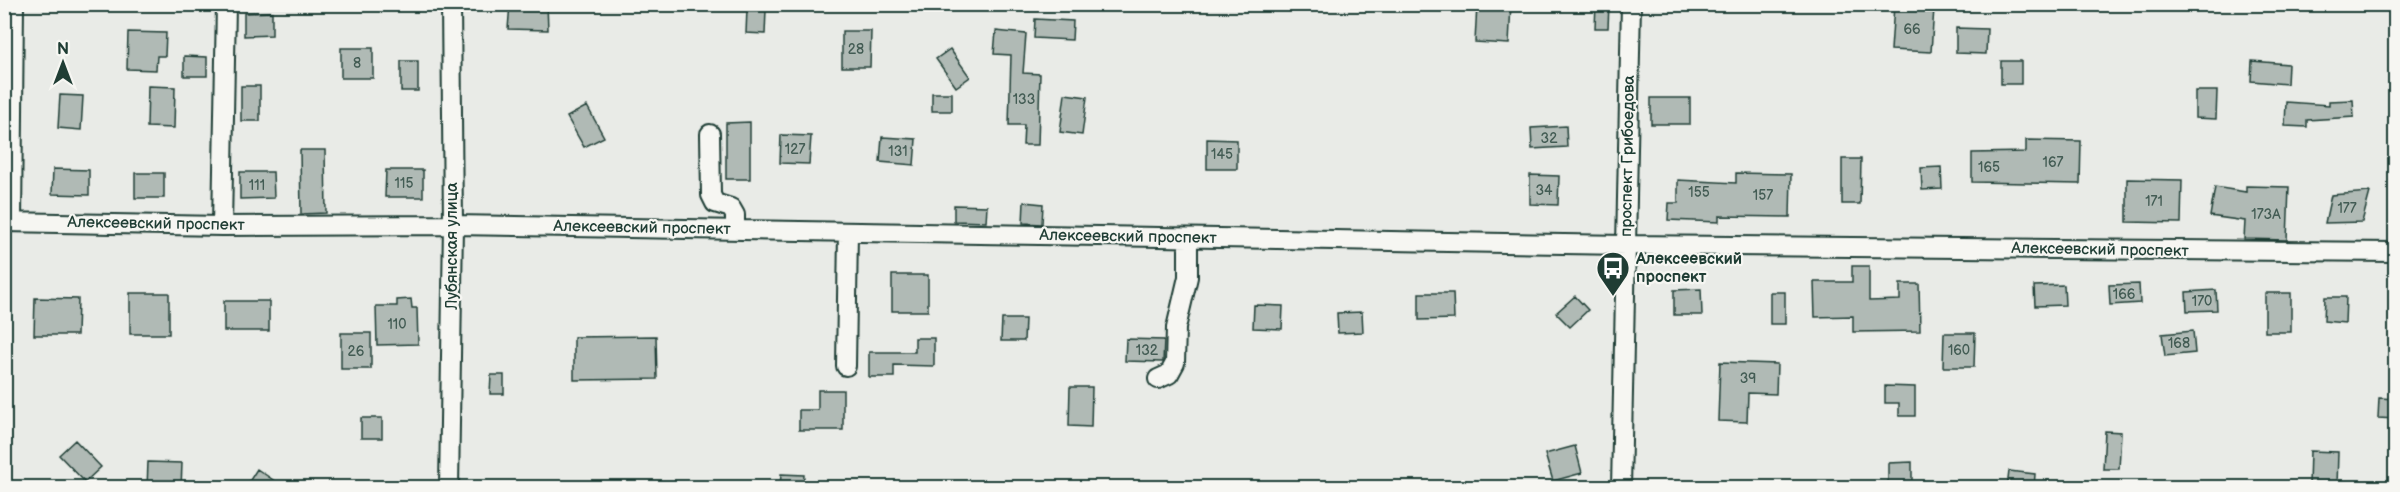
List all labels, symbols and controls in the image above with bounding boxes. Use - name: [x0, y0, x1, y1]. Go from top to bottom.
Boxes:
- house number: 66: [1903, 21, 1921, 38]
- north arrow: [33, 33, 93, 93]
- text: N: [57, 40, 69, 59]
- house number: 28: [848, 41, 864, 58]
- house number: 8: [353, 55, 361, 72]
- street label: проспект Грибоедова: [1617, 74, 1639, 237]
- house number: 133: [1013, 91, 1035, 108]
- house number: 32: [1541, 130, 1558, 147]
- house number: 127: [785, 141, 805, 158]
- house number: 131: [888, 143, 908, 160]
- house number: 145: [1211, 146, 1233, 163]
- house number: 167: [2043, 154, 2064, 171]
- house number: 165: [1978, 159, 2000, 176]
- house number: 115: [395, 175, 413, 192]
- house number: 111: [249, 177, 265, 194]
- street label: Лубянская улица: [443, 182, 462, 311]
- house number: 34: [1535, 182, 1553, 199]
- house number: 155: [1688, 184, 1710, 201]
- house number: 157: [1753, 187, 1773, 204]
- house number: 171: [2145, 193, 2163, 210]
- house number: 177: [2337, 200, 2357, 217]
- house number: 173А: [2251, 206, 2281, 223]
- street label: Алексеевский проспект: [66, 213, 245, 235]
- street label: Алексеевский проспект: [552, 217, 731, 239]
- street label: Алексеевский проспект: [1038, 226, 1217, 248]
- street label: Алексеевский проспект: [2010, 239, 2189, 261]
- bus stop icon: Алексеевский проспект: [1595, 250, 1631, 297]
- place label: Алексеевский проспект: [1635, 250, 1742, 287]
- house number: 166: [2113, 286, 2136, 303]
- house number: 170: [2192, 293, 2212, 310]
- house number: 110: [387, 316, 407, 333]
- house number: 168: [2168, 335, 2190, 352]
- house number: 132: [1136, 342, 1159, 359]
- house number: 160: [1948, 342, 1970, 359]
- house number: 26: [348, 343, 365, 360]
- house number: 39: [1740, 370, 1756, 387]

